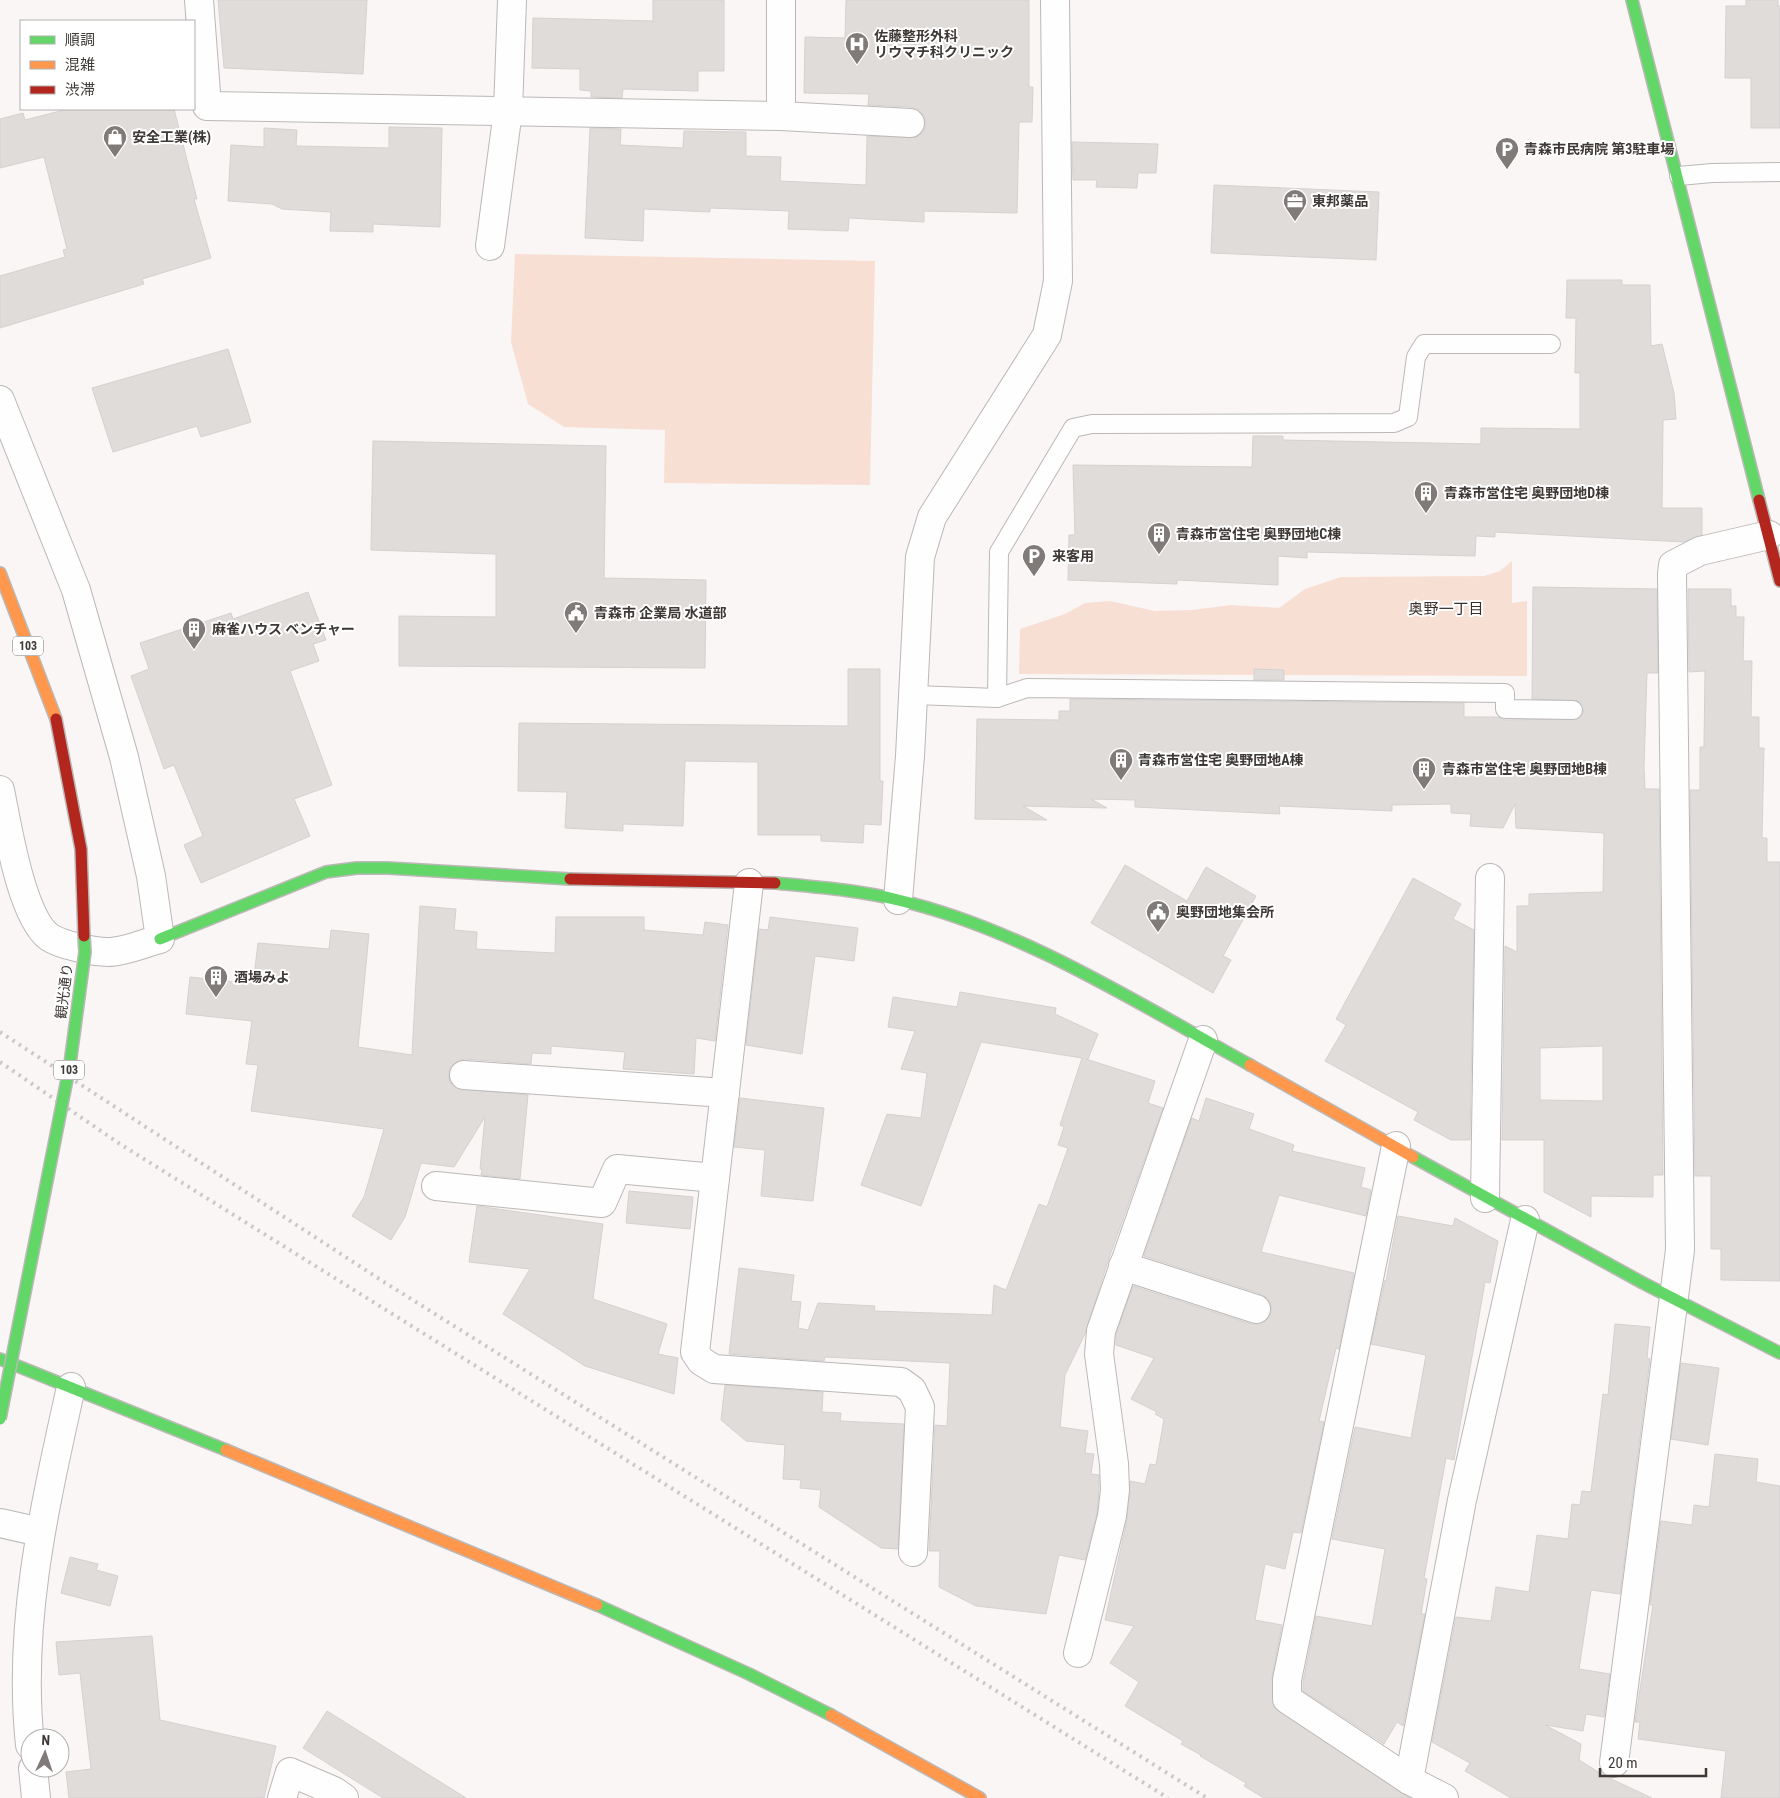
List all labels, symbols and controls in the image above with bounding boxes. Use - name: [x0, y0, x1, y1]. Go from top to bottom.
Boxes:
- legend: [20, 20, 195, 110]
- place label: 佐藤整形外科 リウマチ科クリニック: [874, 28, 1014, 60]
- text: 順調: [65, 31, 95, 49]
- hospital icon: 佐藤整形外科 リウマチ科クリニック: [844, 31, 870, 65]
- text: 混雑: [65, 56, 95, 74]
- text: 渋滞: [65, 81, 95, 99]
- shop icon: 安全工業(株): [102, 124, 128, 158]
- place label: 安全工業(株): [132, 129, 211, 146]
- parking icon: 青森市民病院 第3駐車場: [1494, 136, 1520, 170]
- place label: 青森市民病院 第3駐車場: [1524, 141, 1674, 157]
- office icon: 東邦薬品: [1282, 188, 1308, 222]
- place label: 東邦薬品: [1312, 193, 1368, 209]
- building icon: 青森市営住宅 奥野団地D棟: [1413, 480, 1439, 514]
- place label: 青森市営住宅 奥野団地D棟: [1444, 485, 1609, 501]
- building icon: 青森市営住宅 奥野団地C棟: [1146, 521, 1172, 555]
- place label: 青森市営住宅 奥野団地C棟: [1176, 526, 1341, 542]
- parking icon: 来客用: [1021, 543, 1047, 577]
- place label: 来客用: [1052, 548, 1094, 564]
- public building icon: 青森市 企業局 水道部: [563, 600, 589, 634]
- district label: 奥野一丁目: [1408, 600, 1484, 618]
- place label: 青森市 企業局 水道部: [594, 605, 726, 621]
- building icon: 麻雀ハウス ベンチャー: [181, 616, 207, 650]
- place label: 麻雀ハウス ベンチャー: [212, 621, 355, 637]
- road number: 103: [13, 636, 43, 656]
- building icon: 青森市営住宅 奥野団地A棟: [1108, 747, 1134, 781]
- place label: 青森市営住宅 奥野団地A棟: [1138, 752, 1304, 768]
- building icon: 青森市営住宅 奥野団地B棟: [1411, 756, 1437, 790]
- place label: 青森市営住宅 奥野団地B棟: [1442, 761, 1607, 777]
- public building icon: 奥野団地集会所: [1145, 899, 1171, 933]
- place label: 奥野団地集会所: [1176, 904, 1274, 920]
- street label: 観光通り: [53, 962, 75, 1020]
- building icon: 酒場みよ: [203, 964, 229, 998]
- place label: 酒場みよ: [234, 969, 290, 985]
- road number: 103: [54, 1060, 84, 1080]
- north arrow: [20, 1728, 70, 1778]
- text: N: [41, 1732, 50, 1748]
- scale bar: [1600, 1746, 1706, 1778]
- text: 20 m: [1608, 1754, 1638, 1772]

